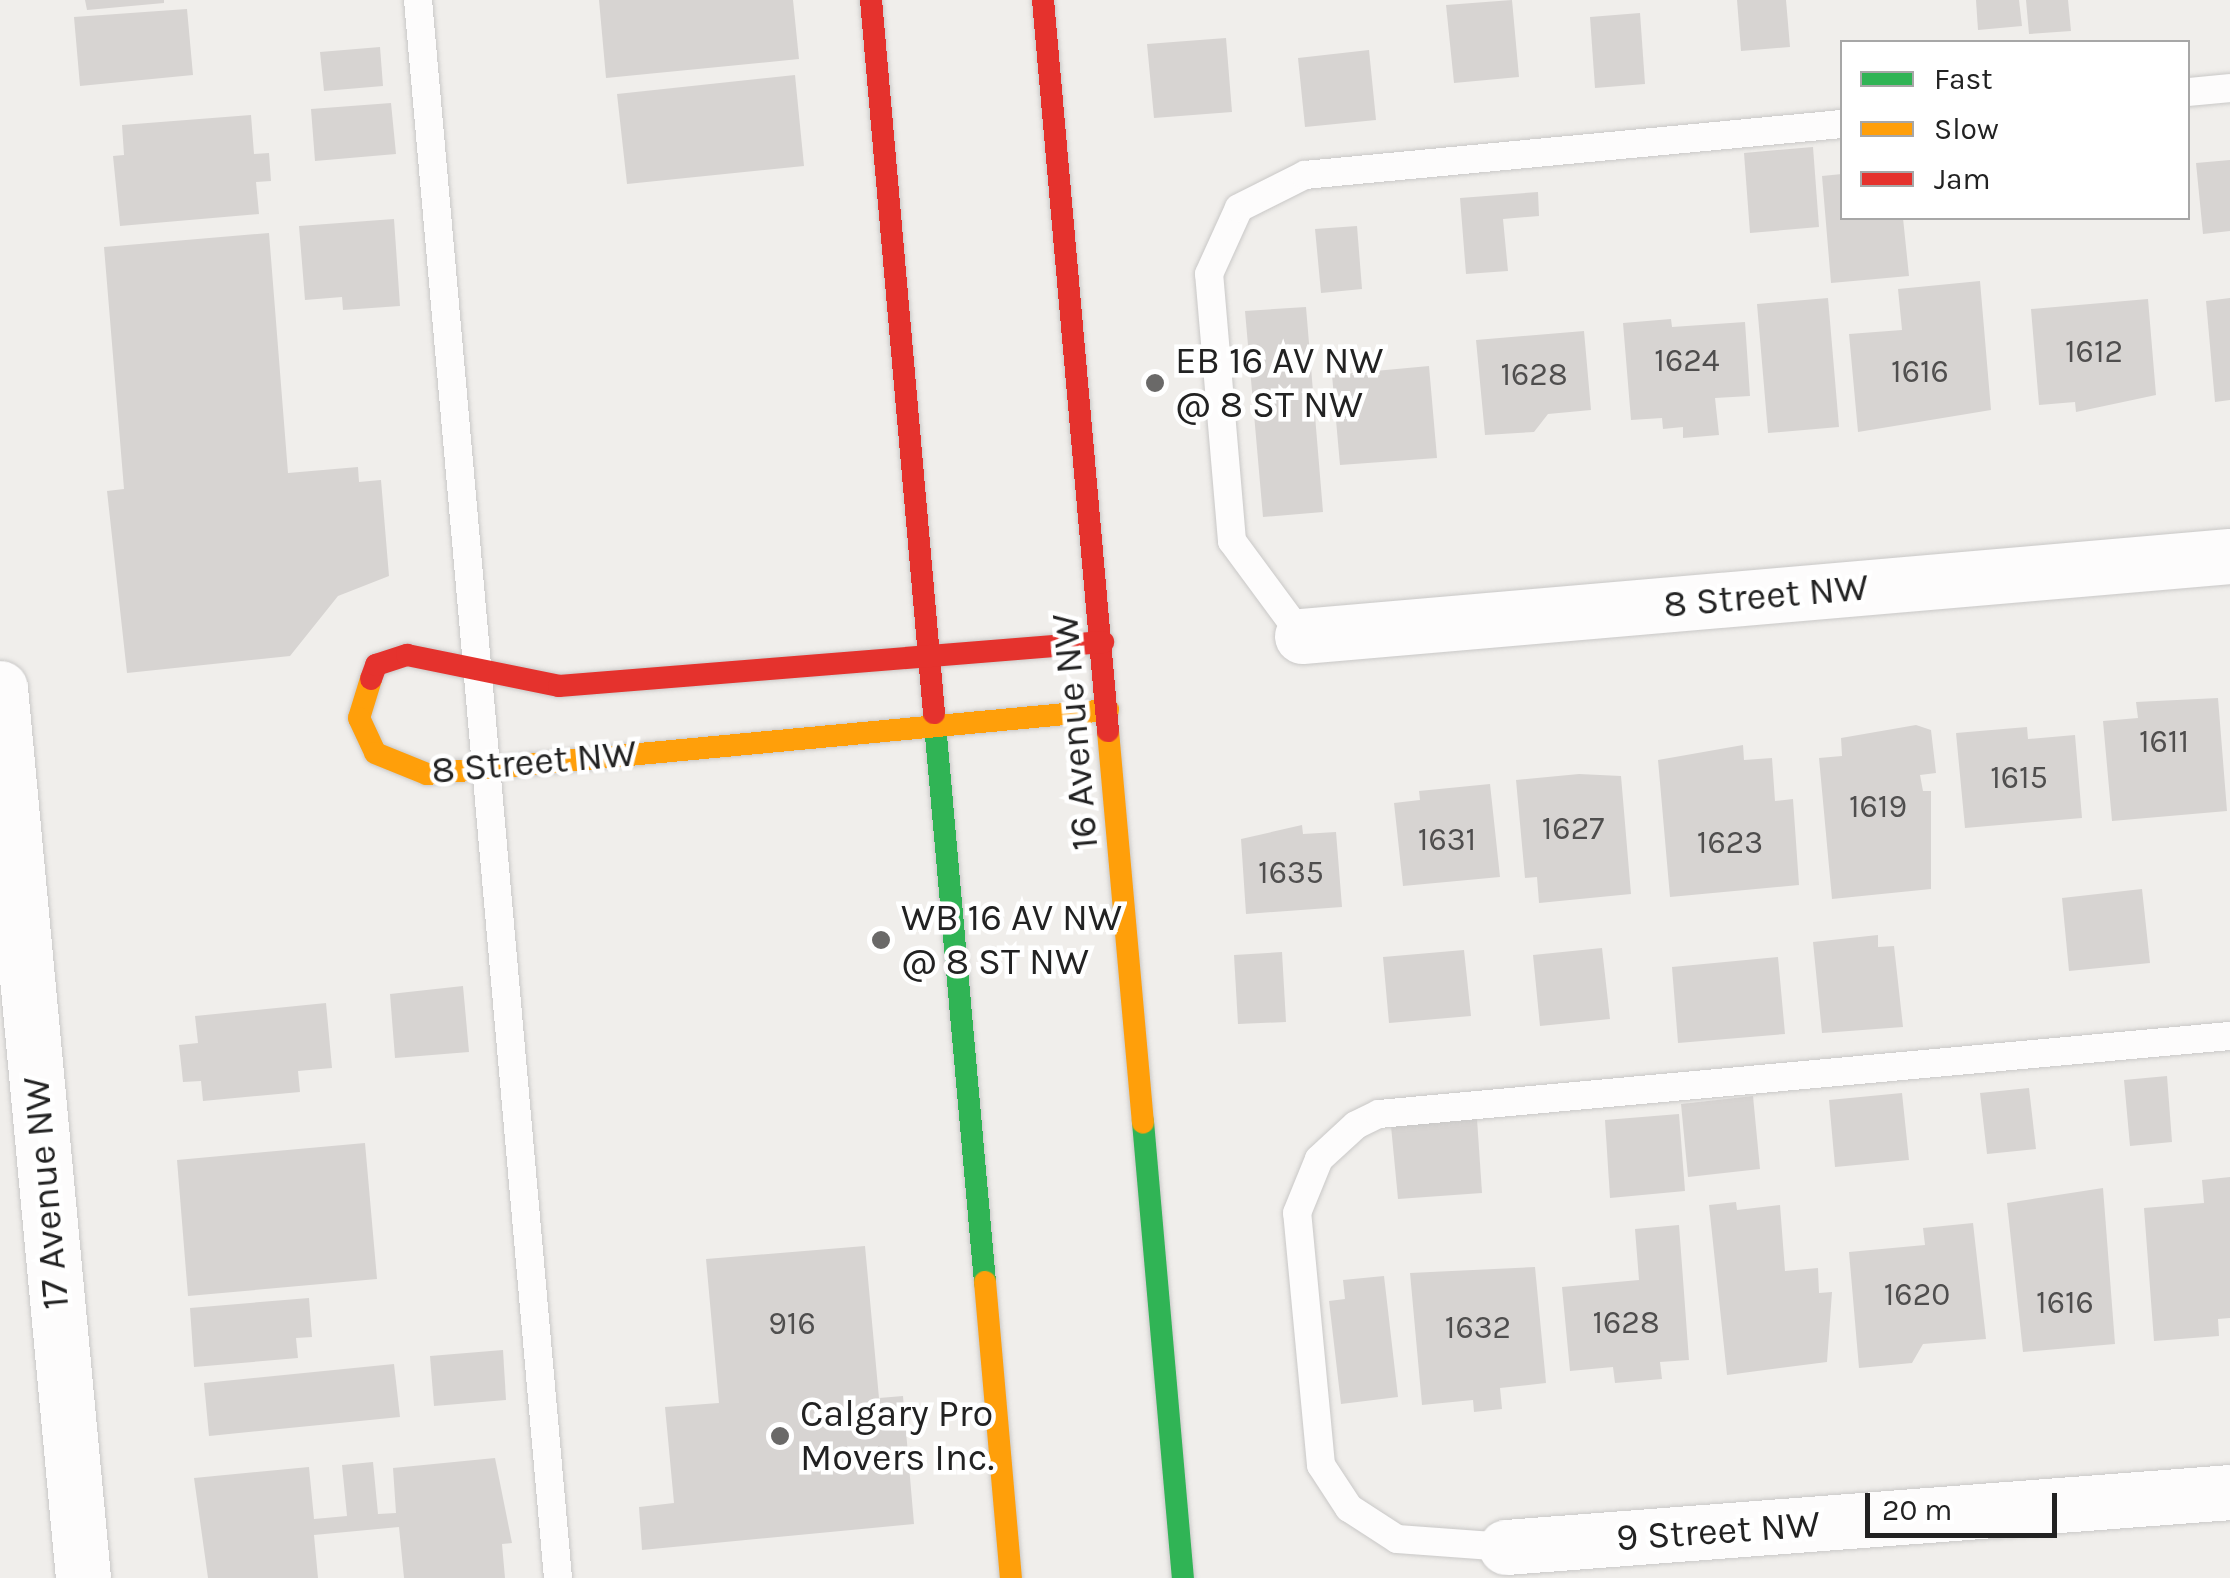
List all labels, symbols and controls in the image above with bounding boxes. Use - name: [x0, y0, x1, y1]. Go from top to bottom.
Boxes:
- legend: [1840, 40, 2190, 220]
- text: Fast: [1934, 61, 1993, 97]
- text: Slow: [1934, 111, 1999, 147]
- text: Jam: [1934, 161, 1991, 197]
- house number: 1612: [2065, 333, 2123, 371]
- place label: EB 16 AV NW @ 8 ST NW: [1175, 338, 1383, 428]
- house number: 1624: [1654, 342, 1720, 380]
- house number: 1616: [1891, 353, 1949, 391]
- house number: 1628: [1500, 356, 1568, 394]
- marker: EB 16 AV NW @ 8 ST NW: [1144, 372, 1166, 394]
- street label: 8 Street NW: [1662, 564, 1870, 628]
- street label: 16 Avenue NW: [1042, 612, 1108, 852]
- house number: 1611: [2139, 723, 2189, 761]
- street label: 8 Street NW: [430, 730, 638, 794]
- house number: 1615: [1990, 759, 2048, 797]
- house number: 1619: [1849, 788, 1907, 826]
- house number: 1627: [1542, 810, 1604, 848]
- house number: 1631: [1418, 821, 1476, 859]
- house number: 1623: [1697, 824, 1763, 862]
- house number: 1635: [1258, 854, 1324, 892]
- place label: WB 16 AV NW @ 8 ST NW: [901, 895, 1122, 984]
- marker: WB 16 AV NW @ 8 ST NW: [870, 929, 892, 951]
- street label: 17 Avenue NW: [13, 1075, 79, 1311]
- house number: 1620: [1884, 1276, 1950, 1314]
- house number: 1616: [2036, 1284, 2094, 1322]
- house number: 1628: [1592, 1304, 1660, 1342]
- house number: 916: [768, 1305, 816, 1343]
- house number: 1632: [1445, 1309, 1511, 1347]
- place label: Calgary Pro Movers Inc.: [800, 1391, 994, 1480]
- marker: Calgary Pro Movers Inc.: [769, 1425, 791, 1447]
- scale bar: [1870, 1473, 2062, 1535]
- text: 20 m: [1882, 1492, 1952, 1528]
- street label: 9 Street NW: [1614, 1501, 1822, 1561]

